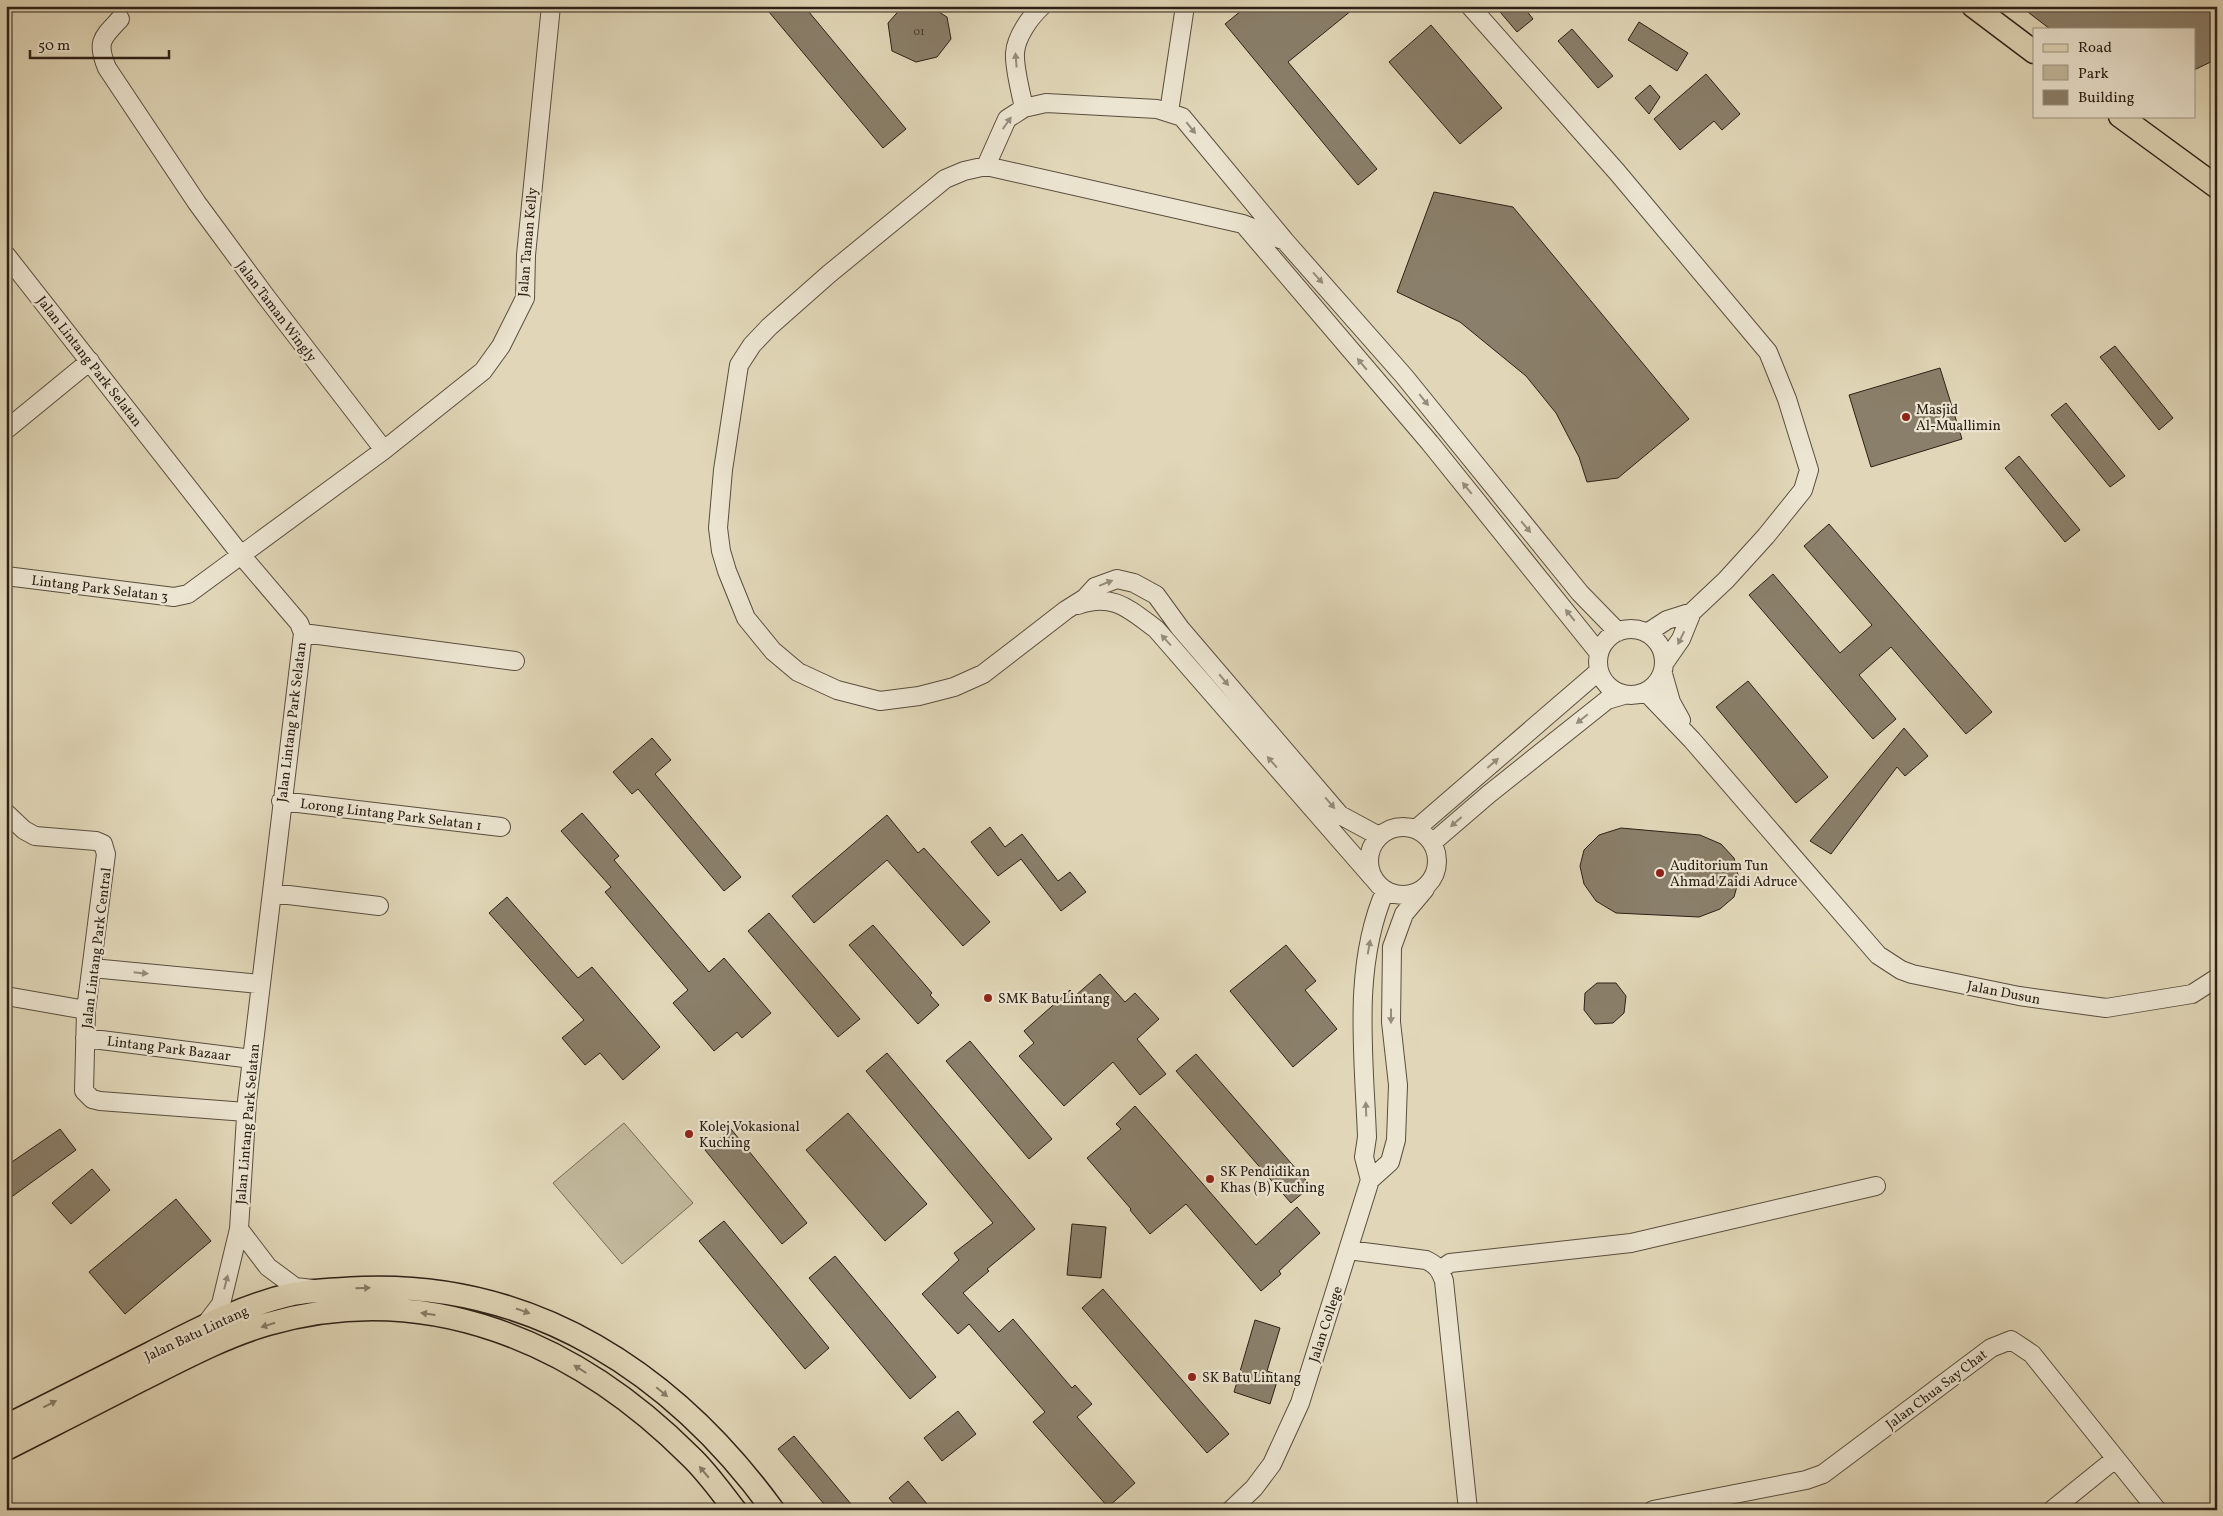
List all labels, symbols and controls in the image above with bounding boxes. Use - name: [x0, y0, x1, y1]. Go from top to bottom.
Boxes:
- house number: 01: [914, 25, 924, 40]
- scale bar: [30, 28, 169, 60]
- legend: [2033, 28, 2196, 118]
- text: 50 m: [38, 36, 70, 57]
- text: Road: [2078, 38, 2112, 59]
- one-way arrow: [1012, 51, 1020, 67]
- text: Park: [2078, 64, 2109, 85]
- text: Building: [2078, 88, 2135, 109]
- one-way arrow: [1002, 116, 1012, 130]
- one-way arrow: [1185, 121, 1196, 134]
- street label: Jalan Taman Kelly: [514, 186, 543, 298]
- street label: Jalan Taman Wingly: [231, 257, 321, 367]
- one-way arrow: [1312, 271, 1324, 283]
- street label: Jalan Lintang Park Selatan: [32, 292, 146, 431]
- one-way arrow: [1357, 358, 1368, 371]
- one-way arrow: [1419, 394, 1430, 407]
- place label: Masjid Al-Muallimin: [1916, 401, 2001, 436]
- marker: Masjid Al-Muallimin: [1900, 411, 1912, 423]
- one-way arrow: [1462, 482, 1473, 495]
- one-way arrow: [1520, 521, 1531, 533]
- street label: Lintang Park Selatan 3: [30, 572, 169, 607]
- one-way arrow: [1099, 579, 1114, 587]
- one-way arrow: [1564, 608, 1575, 621]
- one-way arrow: [1676, 631, 1684, 645]
- one-way arrow: [1160, 633, 1171, 646]
- street label: Jalan Lintang Park Selatan: [273, 641, 312, 803]
- one-way arrow: [1218, 673, 1229, 686]
- one-way arrow: [1576, 714, 1589, 725]
- one-way arrow: [1267, 756, 1278, 769]
- one-way arrow: [1487, 758, 1499, 769]
- street label: Lorong Lintang Park Selatan 1: [299, 795, 483, 836]
- one-way arrow: [1324, 796, 1336, 808]
- one-way arrow: [1451, 816, 1463, 828]
- place label: Auditorium Tun Ahmad Zaidi Adruce: [1670, 857, 1798, 892]
- street label: Jalan Lintang Park Central: [78, 867, 117, 1030]
- marker: Auditorium Tun Ahmad Zaidi Adruce: [1654, 867, 1666, 879]
- one-way arrow: [1365, 939, 1373, 955]
- one-way arrow: [133, 969, 149, 977]
- street label: Jalan Dusun: [1965, 977, 2042, 1010]
- place label: SMK Batu Lintang: [998, 990, 1110, 1009]
- marker: SMK Batu Lintang: [982, 992, 994, 1004]
- one-way arrow: [1387, 1008, 1395, 1024]
- street label: Lintang Park Bazaar: [106, 1032, 232, 1067]
- street label: Jalan Lintang Park Selatan: [232, 1043, 265, 1205]
- one-way arrow: [1362, 1101, 1370, 1117]
- place label: Kolej Vokasional Kuching: [699, 1118, 800, 1153]
- marker: Kolej Vokasional Kuching: [683, 1128, 695, 1140]
- place label: SK Pendidikan Khas (B) Kuching: [1220, 1163, 1325, 1198]
- marker: SK Pendidikan Khas (B) Kuching: [1204, 1173, 1216, 1185]
- one-way arrow: [222, 1275, 230, 1290]
- one-way arrow: [355, 1284, 371, 1292]
- street label: Jalan College: [1305, 1284, 1348, 1365]
- street label: Jalan Batu Lintang: [141, 1302, 252, 1367]
- one-way arrow: [515, 1308, 530, 1316]
- one-way arrow: [420, 1310, 436, 1318]
- one-way arrow: [260, 1321, 275, 1329]
- street label: Jalan Chua Say Chat: [1882, 1346, 1992, 1435]
- one-way arrow: [573, 1365, 586, 1374]
- place label: SK Batu Lintang: [1202, 1369, 1301, 1388]
- marker: SK Batu Lintang: [1186, 1371, 1198, 1383]
- one-way arrow: [656, 1387, 669, 1398]
- one-way arrow: [43, 1400, 57, 1408]
- one-way arrow: [699, 1466, 710, 1479]

